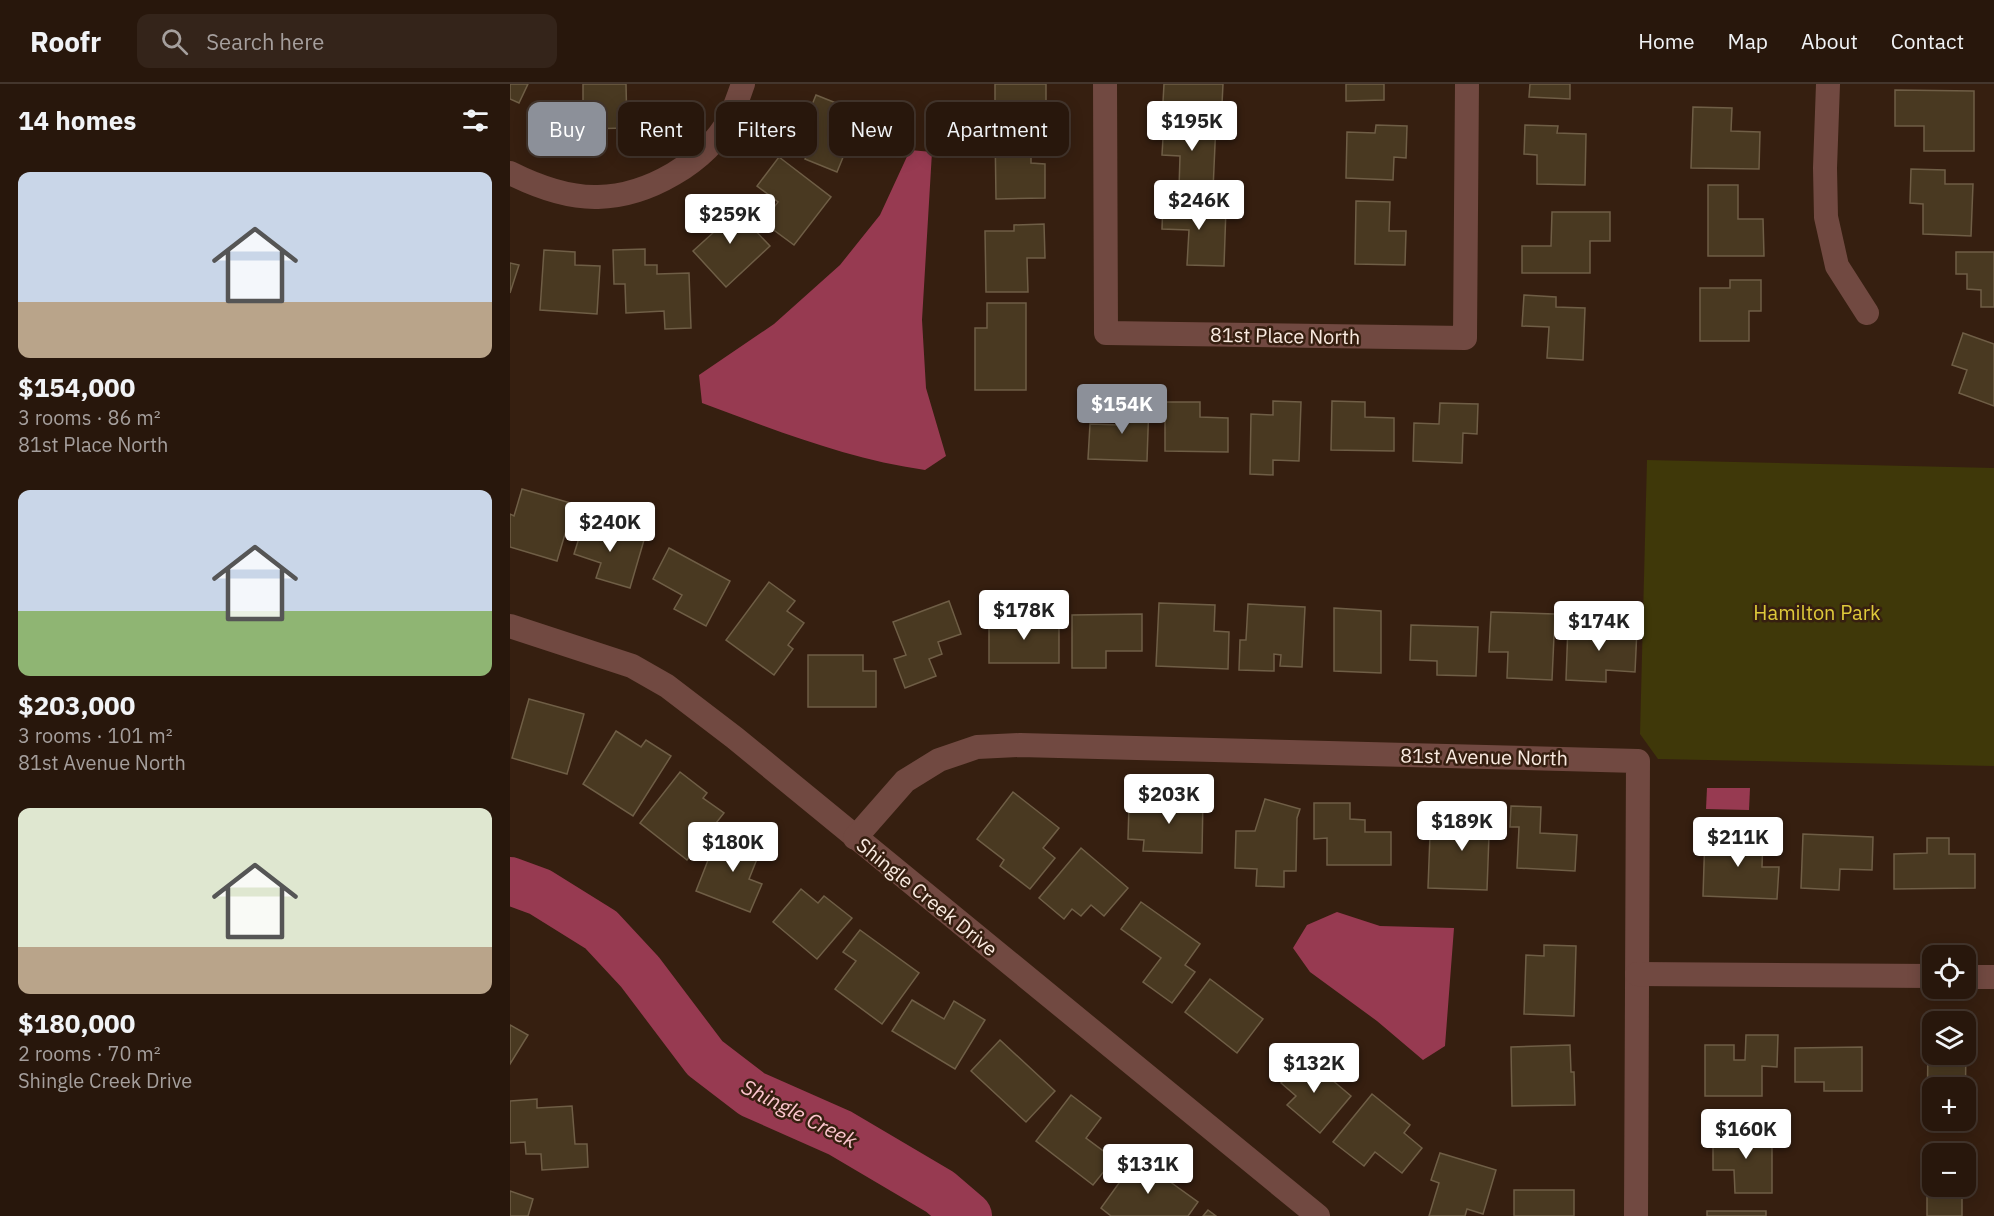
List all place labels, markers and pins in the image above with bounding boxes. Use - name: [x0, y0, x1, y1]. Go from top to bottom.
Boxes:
- pin: $195K: [1150, 101, 1234, 152]
- pin: $246K: [1157, 180, 1241, 231]
- pin: $259K: [688, 194, 772, 245]
- pin: $154K: [1080, 384, 1164, 435]
- pin: $240K: [568, 502, 652, 553]
- pin: $178K: [982, 590, 1066, 641]
- pin: $174K: [1557, 601, 1641, 652]
- pin: $203K: [1127, 774, 1211, 825]
- pin: $189K: [1420, 801, 1504, 852]
- pin: $211K: [1696, 817, 1780, 868]
- pin: $180K: [691, 822, 775, 873]
- pin: $132K: [1272, 1043, 1356, 1094]
- pin: $160K: [1704, 1109, 1788, 1160]
- pin: $131K: [1106, 1144, 1190, 1195]

